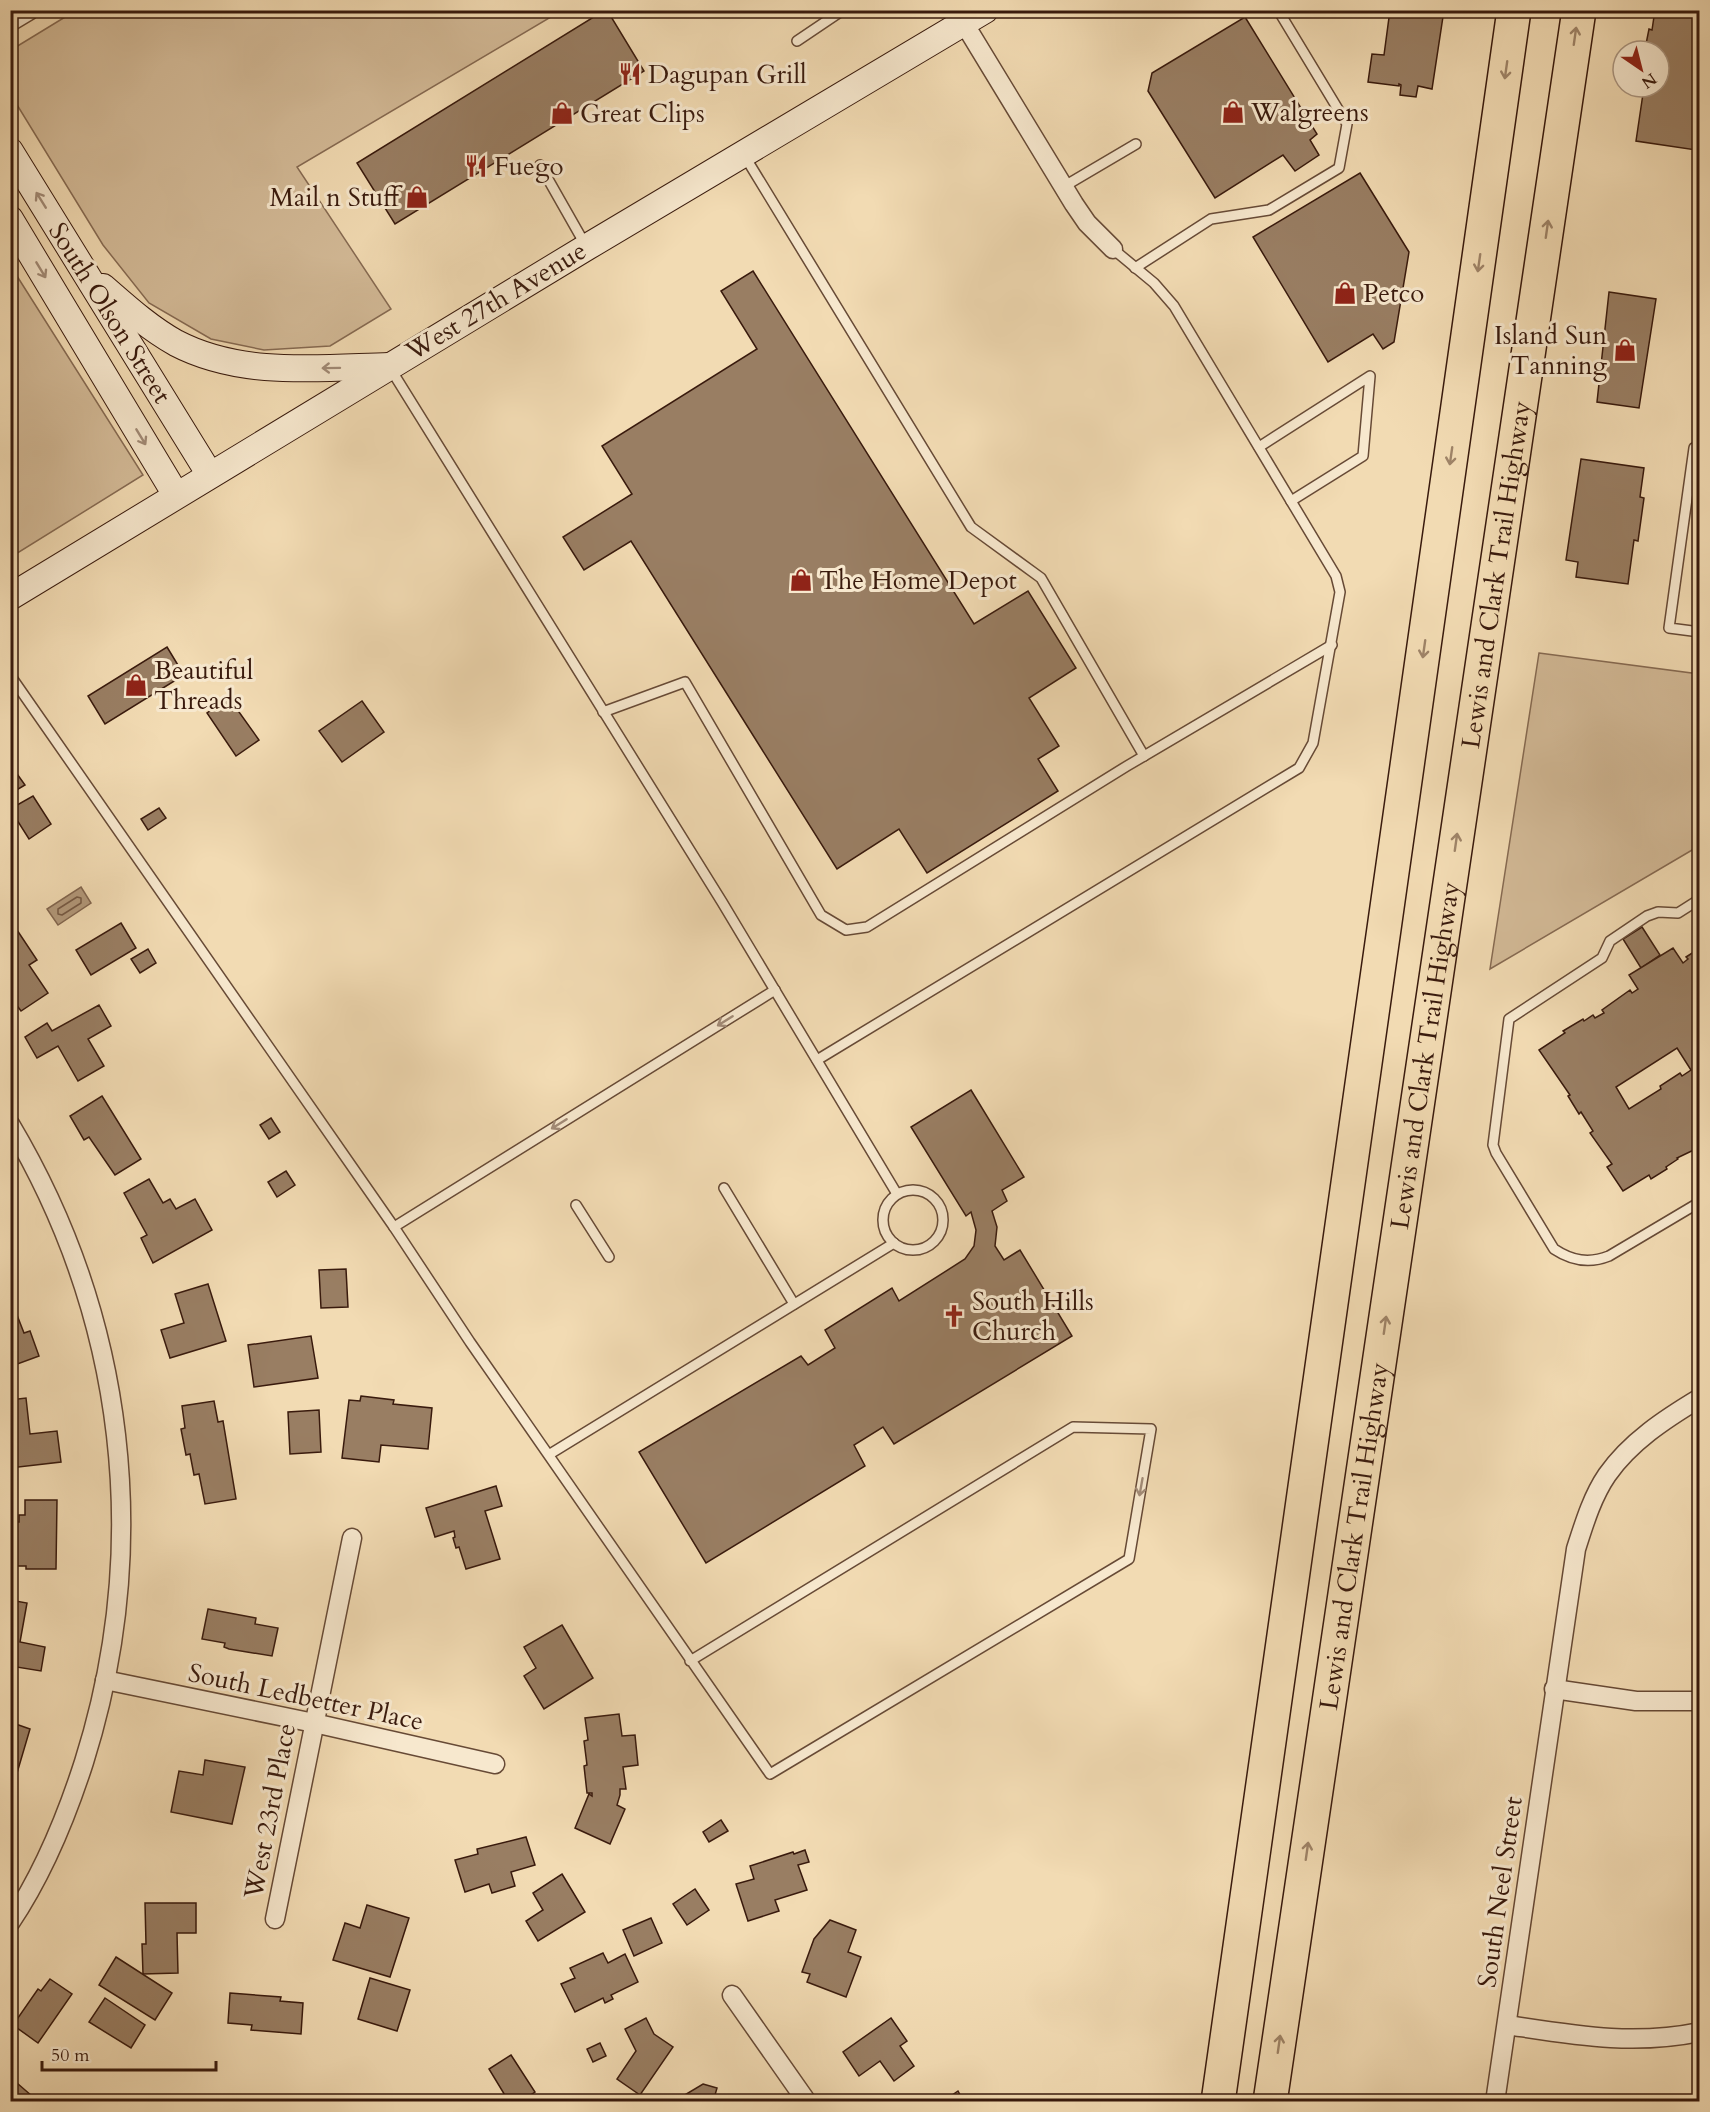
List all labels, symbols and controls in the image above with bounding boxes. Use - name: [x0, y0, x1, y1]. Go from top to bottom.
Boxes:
- one-way arrow: [1570, 27, 1581, 47]
- north arrow: [1611, 39, 1671, 99]
- place label: Dagupan Grill: [648, 57, 807, 92]
- one-way arrow: [1500, 59, 1511, 79]
- restaurant icon: Dagupan Grill: [617, 61, 643, 87]
- text: N: [1637, 67, 1661, 94]
- place label: Walgreens: [1250, 95, 1369, 130]
- place label: Great Clips: [580, 96, 705, 131]
- shop icon: Walgreens: [1220, 99, 1246, 125]
- shop icon: Great Clips: [549, 100, 575, 126]
- place label: Fuego: [494, 149, 564, 184]
- restaurant icon: Fuego: [463, 153, 489, 179]
- place label: Mail n Stuff: [269, 180, 403, 215]
- shop icon: Mail n Stuff: [404, 184, 430, 210]
- one-way arrow: [34, 192, 46, 209]
- street label: South Olson Street: [40, 216, 180, 410]
- one-way arrow: [1541, 220, 1552, 240]
- street label: West 27th Avenue: [398, 233, 593, 369]
- one-way arrow: [1473, 252, 1484, 272]
- one-way arrow: [35, 261, 47, 278]
- place label: Petco: [1363, 276, 1424, 311]
- shop icon: Petco: [1332, 280, 1358, 306]
- place label: Island Sun Tanning: [1494, 318, 1607, 383]
- shop icon: Island Sun Tanning: [1612, 337, 1638, 363]
- one-way arrow: [321, 362, 341, 373]
- street label: Lewis and Clark Trail Highway: [1453, 398, 1539, 751]
- one-way arrow: [135, 428, 147, 445]
- one-way arrow: [1446, 445, 1457, 465]
- place label: The Home Depot: [819, 563, 1017, 598]
- shop icon: The Home Depot: [788, 567, 814, 593]
- one-way arrow: [1418, 638, 1429, 658]
- place label: Beautiful Threads: [154, 653, 254, 718]
- shop icon: Beautiful Threads: [123, 672, 149, 698]
- one-way arrow: [1451, 832, 1462, 852]
- street label: Lewis and Clark Trail Highway: [1382, 879, 1468, 1231]
- one-way arrow: [717, 1016, 734, 1028]
- one-way arrow: [551, 1118, 568, 1130]
- place label: South Hills Church: [972, 1284, 1094, 1349]
- church icon: South Hills Church: [941, 1303, 967, 1329]
- one-way arrow: [1379, 1316, 1390, 1336]
- street label: Lewis and Clark Trail Highway: [1311, 1360, 1397, 1712]
- one-way arrow: [1135, 1476, 1146, 1496]
- street label: South Ledbetter Place: [185, 1655, 427, 1739]
- street label: West 23rd Place: [236, 1720, 304, 1903]
- street label: South Neel Street: [1469, 1794, 1531, 1990]
- one-way arrow: [1302, 1841, 1313, 1861]
- scale bar: [42, 2034, 216, 2072]
- one-way arrow: [1273, 2034, 1284, 2054]
- text: 50 m: [51, 2043, 90, 2068]

